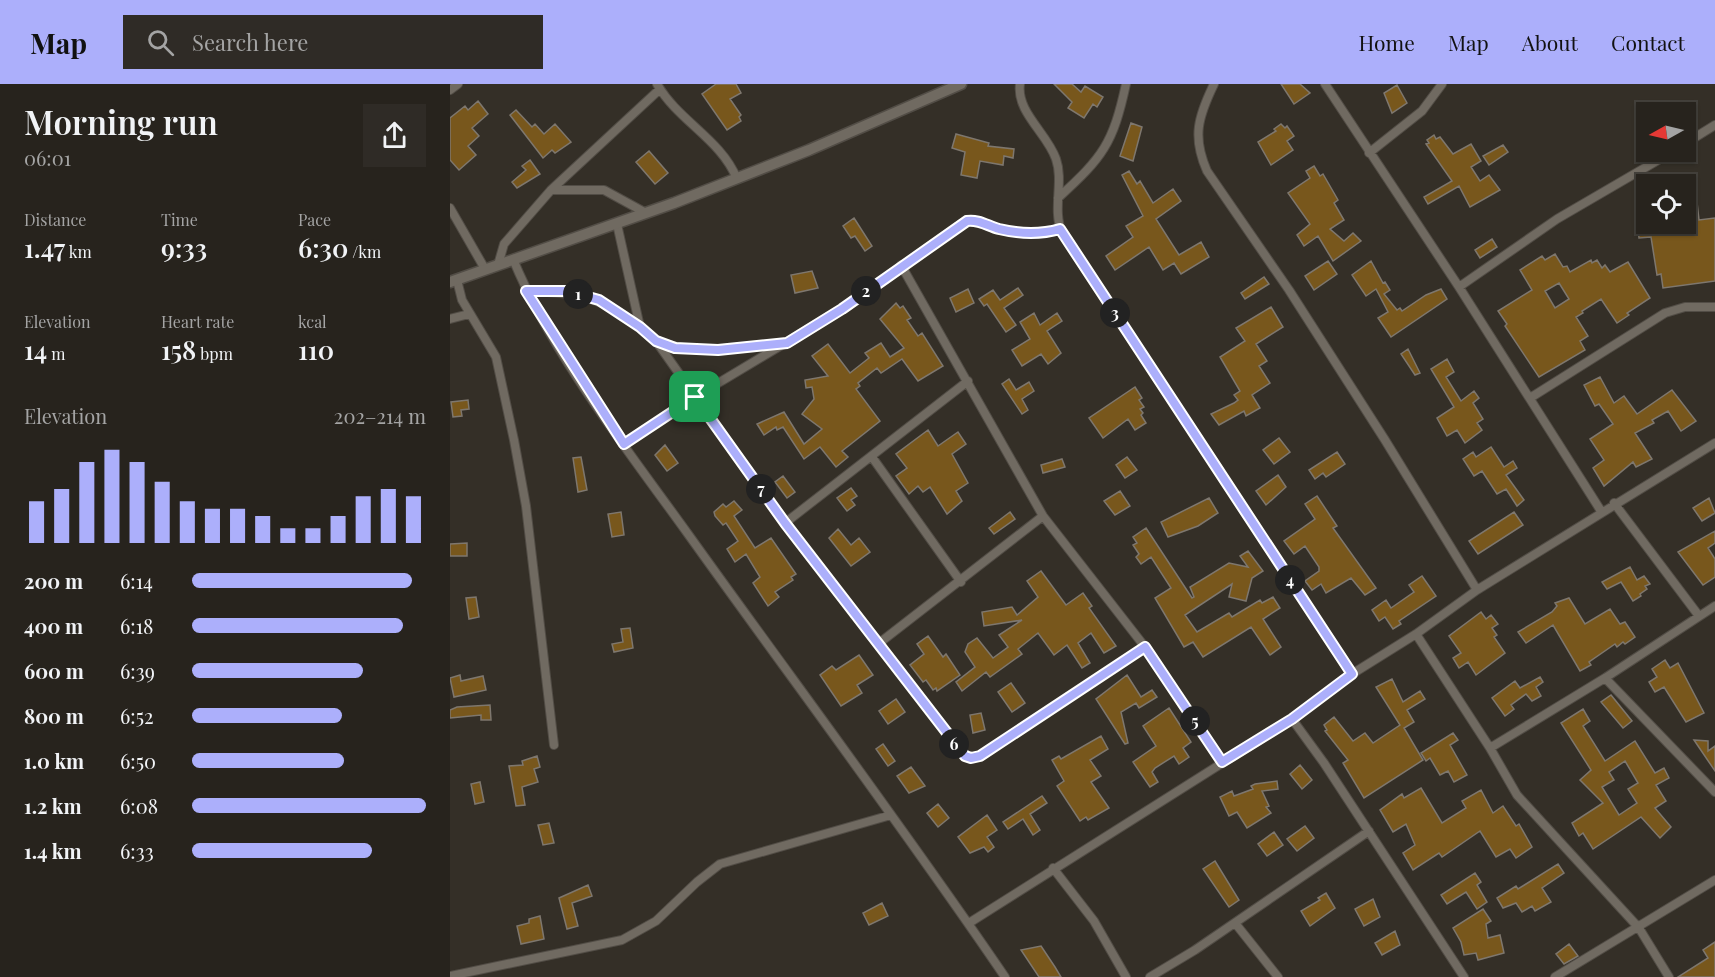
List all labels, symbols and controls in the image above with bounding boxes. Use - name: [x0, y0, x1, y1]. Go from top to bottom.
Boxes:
- search box: [123, 15, 543, 69]
- text: Map: [30, 24, 87, 61]
- icon: search: [144, 26, 177, 59]
- text: Search here: [192, 27, 308, 57]
- text: Home: [1359, 28, 1415, 56]
- text: Map: [1448, 28, 1489, 56]
- text: About: [1522, 28, 1578, 56]
- text: Contact: [1611, 28, 1685, 56]
- text: Morning run: [24, 99, 218, 143]
- north arrow: [1636, 102, 1696, 162]
- map controls: [1636, 102, 1696, 234]
- button: share: [363, 104, 426, 167]
- text: 06:01: [24, 144, 71, 171]
- button: locate: [1636, 174, 1696, 234]
- text: Distance: [24, 209, 86, 230]
- text: Time: [161, 209, 198, 230]
- text: Pace: [298, 209, 331, 230]
- text: 1.47: [24, 230, 65, 265]
- text: 9:33: [161, 230, 207, 265]
- text: 6:30: [298, 230, 348, 265]
- text: km: [65, 241, 92, 262]
- text: /km: [348, 241, 381, 262]
- pin: 2: [851, 276, 881, 306]
- pin: 1: [563, 279, 593, 309]
- text: 2: [862, 280, 870, 301]
- text: 1: [575, 283, 581, 304]
- pin: 3: [1100, 298, 1130, 328]
- text: 3: [1111, 302, 1119, 323]
- text: Elevation: [24, 311, 91, 332]
- text: Heart rate: [161, 311, 234, 332]
- text: kcal: [298, 311, 327, 332]
- text: 14: [24, 332, 47, 367]
- text: 158: [161, 332, 196, 367]
- text: 110: [298, 332, 334, 367]
- text: m: [47, 343, 65, 364]
- text: bpm: [196, 343, 233, 364]
- pin: [669, 371, 720, 422]
- icon: arrive: [678, 380, 711, 413]
- text: Elevation: [24, 402, 107, 429]
- text: 202–214 m: [334, 402, 426, 429]
- pin: 7: [746, 474, 776, 504]
- text: 7: [757, 478, 765, 499]
- pin: 4: [1275, 565, 1305, 595]
- text: 200 m: [24, 567, 83, 594]
- text: 6:14: [120, 567, 153, 594]
- text: 4: [1286, 569, 1294, 590]
- text: 400 m: [24, 612, 83, 639]
- text: 6:18: [120, 612, 153, 639]
- text: 600 m: [24, 657, 84, 684]
- text: 6:39: [120, 657, 155, 684]
- text: 800 m: [24, 702, 84, 729]
- text: 6:52: [120, 702, 154, 729]
- pin: 5: [1180, 706, 1210, 736]
- text: 5: [1191, 710, 1199, 731]
- pin: 6: [939, 729, 969, 759]
- text: 6: [950, 733, 958, 754]
- text: 1.0 km: [24, 747, 84, 774]
- text: 6:50: [120, 747, 156, 774]
- text: 1.2 km: [24, 792, 82, 819]
- text: 6:08: [120, 792, 158, 819]
- text: 1.4 km: [24, 837, 82, 864]
- text: 6:33: [120, 837, 154, 864]

